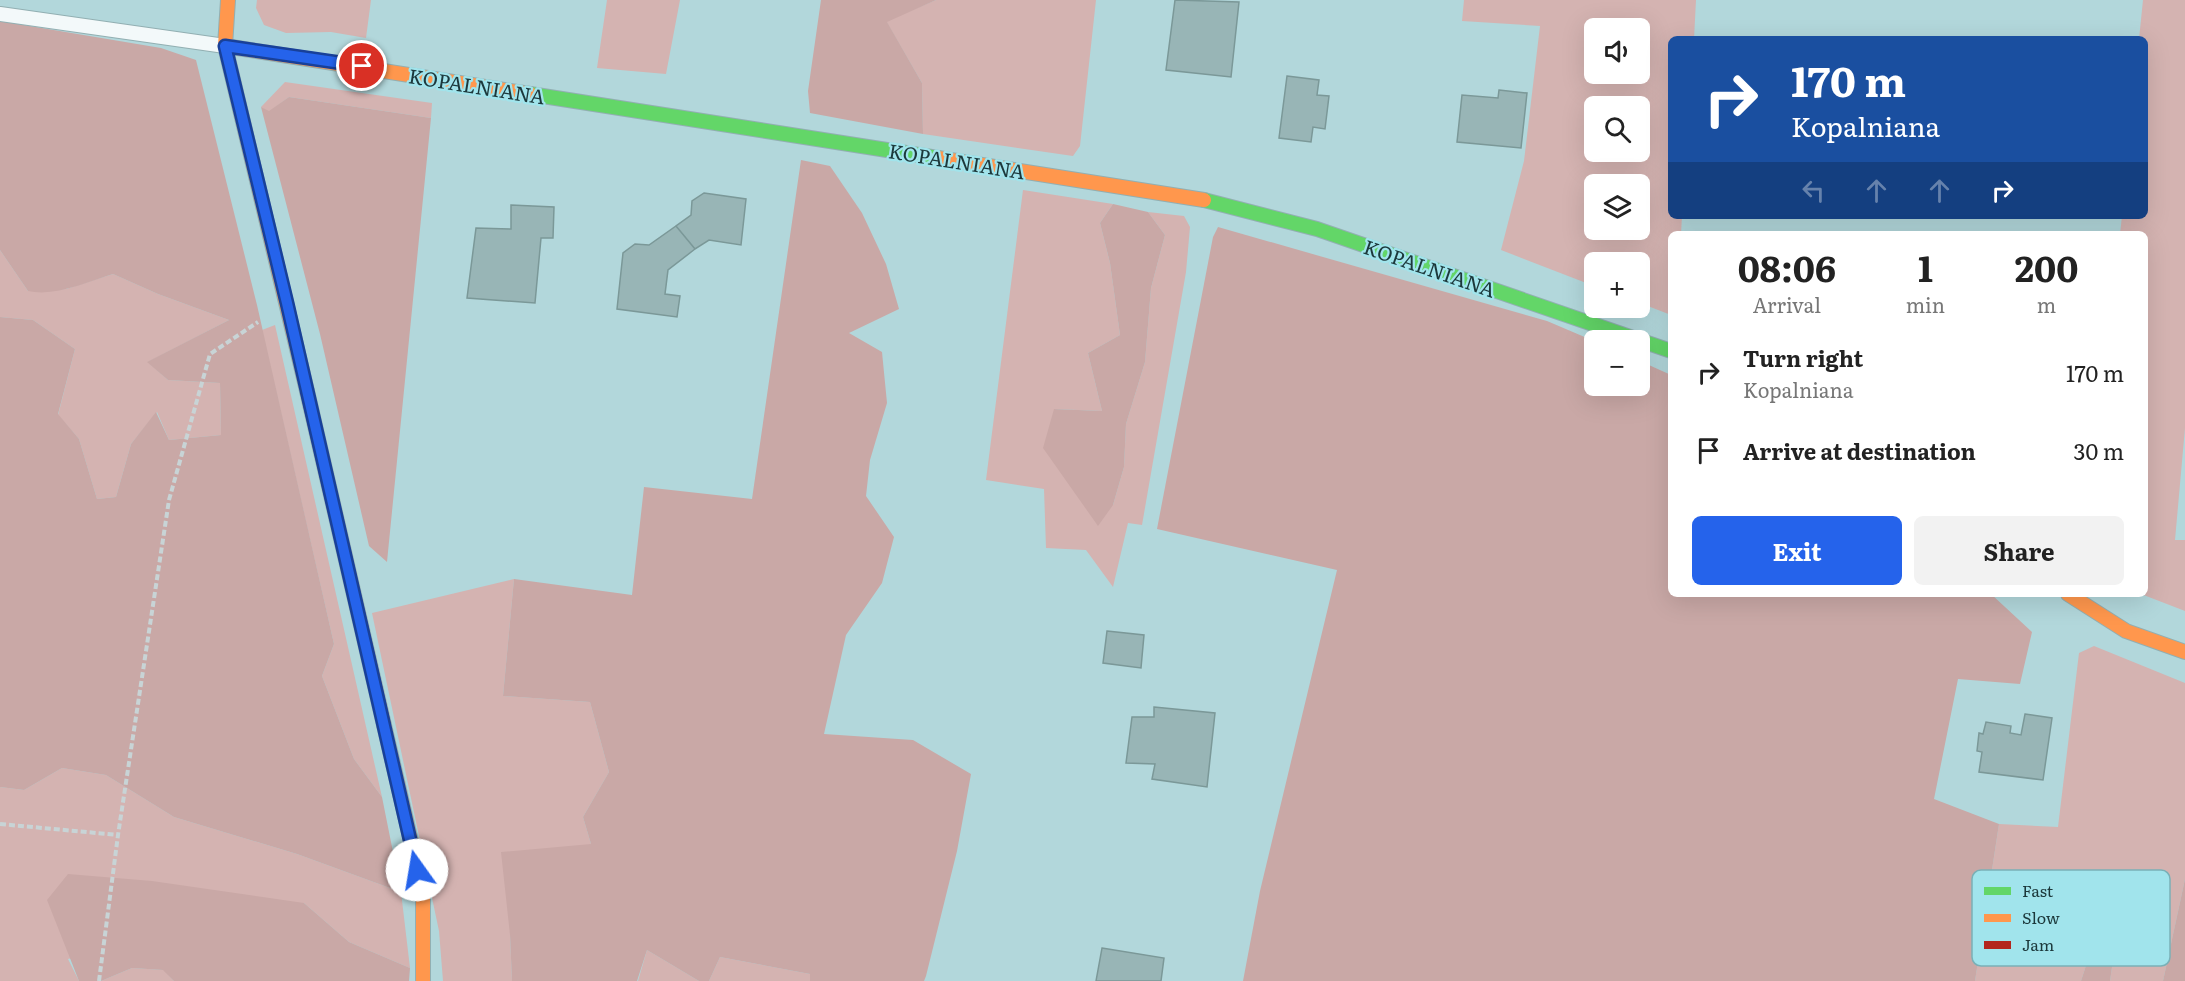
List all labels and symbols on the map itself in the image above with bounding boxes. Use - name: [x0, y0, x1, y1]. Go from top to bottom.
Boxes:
- pin: [336, 40, 387, 91]
- street label: KOPALNIANA: [407, 59, 548, 111]
- street label: KOPALNIANA: [887, 134, 1028, 186]
- street label: KOPALNIANA: [1360, 230, 1500, 304]
- position arrow: [385, 838, 449, 902]
- legend: [1972, 870, 2170, 966]
- text: Fast: [2022, 878, 2054, 902]
- text: Slow: [2022, 905, 2060, 929]
- text: Jam: [2022, 932, 2055, 956]

